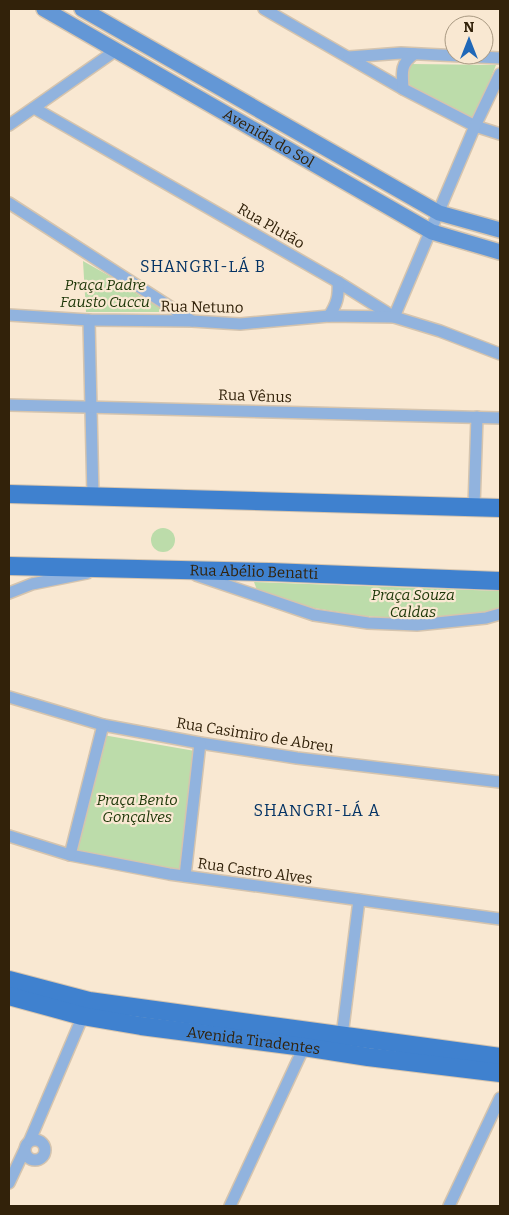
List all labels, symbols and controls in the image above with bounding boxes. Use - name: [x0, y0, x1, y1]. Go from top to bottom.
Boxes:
- north arrow: [444, 15, 494, 65]
- text: N: [464, 19, 475, 36]
- street label: Avenida do Sol: [220, 105, 317, 171]
- street label: Rua Plutão: [234, 200, 308, 252]
- district label: SHANGRI-LÁ B: [140, 256, 266, 276]
- park label: Praça Padre Fausto Cuccu: [60, 276, 150, 311]
- street label: Rua Netuno: [160, 297, 244, 317]
- street label: Rua Vênus: [218, 386, 292, 406]
- street label: Rua Abélio Benatti: [189, 561, 319, 583]
- park label: Praça Souza Caldas: [371, 586, 455, 621]
- street label: Rua Casimiro de Abreu: [175, 714, 335, 756]
- park label: Praça Bento Gonçalves: [96, 791, 178, 826]
- district label: SHANGRI-LÁ A: [254, 800, 380, 820]
- street label: Rua Castro Alves: [196, 854, 314, 888]
- street label: Avenida Tiradentes: [186, 1023, 321, 1058]

